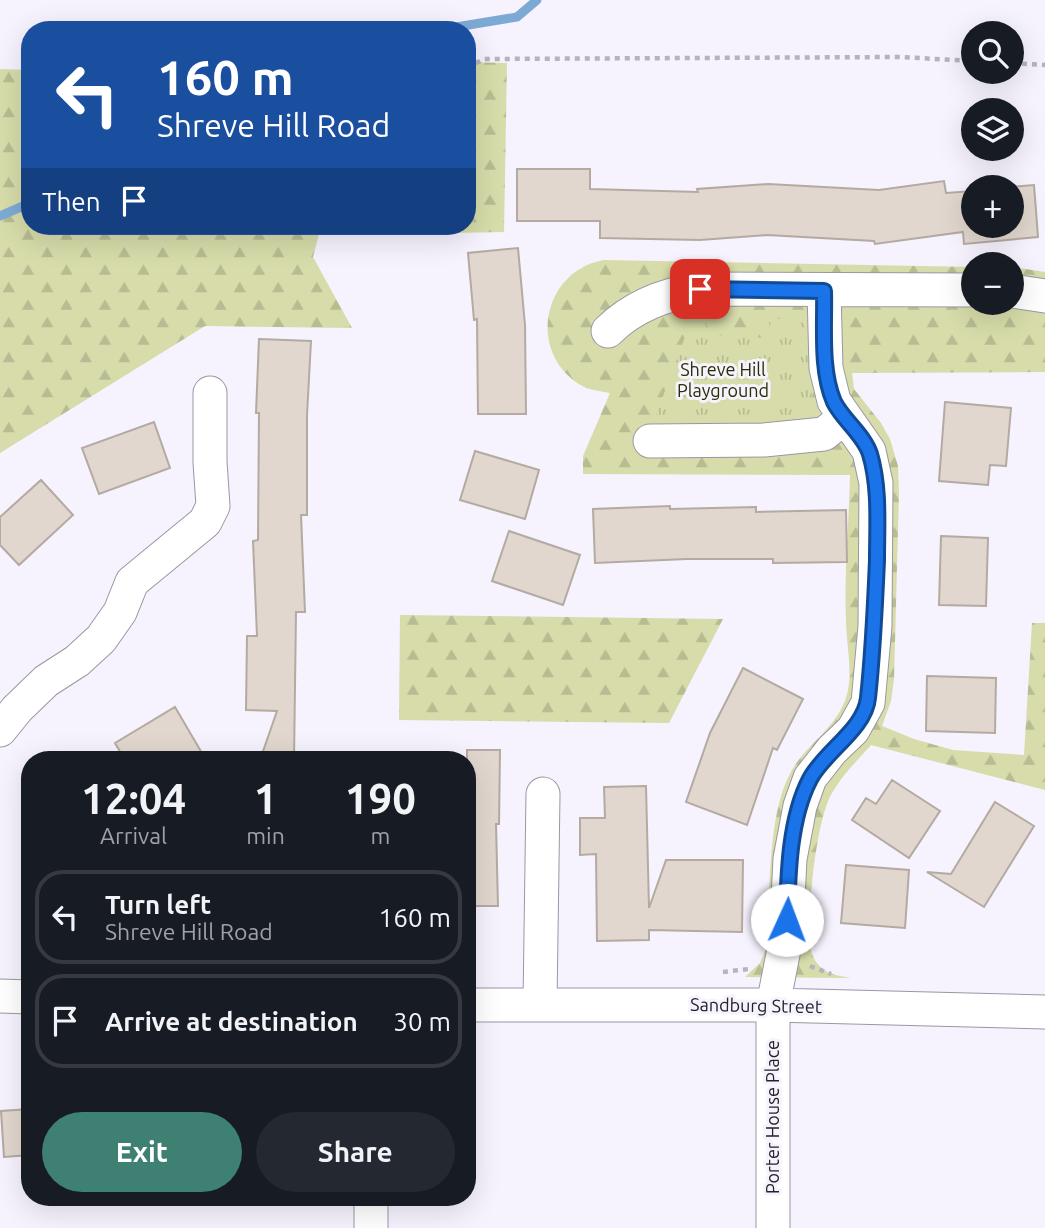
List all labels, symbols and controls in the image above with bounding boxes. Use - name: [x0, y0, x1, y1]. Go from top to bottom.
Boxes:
- map controls: [961, 21, 1024, 315]
- button: search: [961, 21, 1024, 84]
- icon: left: [42, 49, 133, 140]
- text: 160 m: [157, 49, 294, 104]
- button: layers: [961, 98, 1024, 161]
- text: Shreve Hill Road: [157, 107, 390, 143]
- button: +: [961, 175, 1024, 238]
- icon: arrive: [115, 182, 153, 220]
- text: Then: [42, 187, 101, 216]
- button: −: [961, 252, 1024, 315]
- pin: [670, 259, 730, 319]
- icon: arrive: [681, 270, 719, 308]
- park label: Shreve Hill Playground: [677, 359, 769, 400]
- text: 12:04: [81, 775, 186, 822]
- text: 1: [254, 775, 277, 822]
- text: 190: [345, 775, 416, 822]
- text: Arrival: [100, 823, 167, 848]
- text: min: [246, 823, 285, 848]
- text: m: [370, 823, 390, 848]
- position arrow: [750, 883, 824, 957]
- text: Turn left: [105, 890, 211, 919]
- icon: left: [46, 898, 84, 936]
- text: 160 m: [379, 903, 451, 932]
- text: Shreve Hill Road: [105, 919, 273, 944]
- street label: Sandburg Street: [690, 994, 822, 1016]
- icon: arrive: [46, 1002, 84, 1040]
- text: Arrive at destination: [105, 1007, 358, 1036]
- text: 30 m: [393, 1007, 451, 1036]
- street label: Porter House Place: [762, 1040, 782, 1194]
- button: Exit: [42, 1112, 242, 1192]
- button: Share: [256, 1112, 455, 1192]

